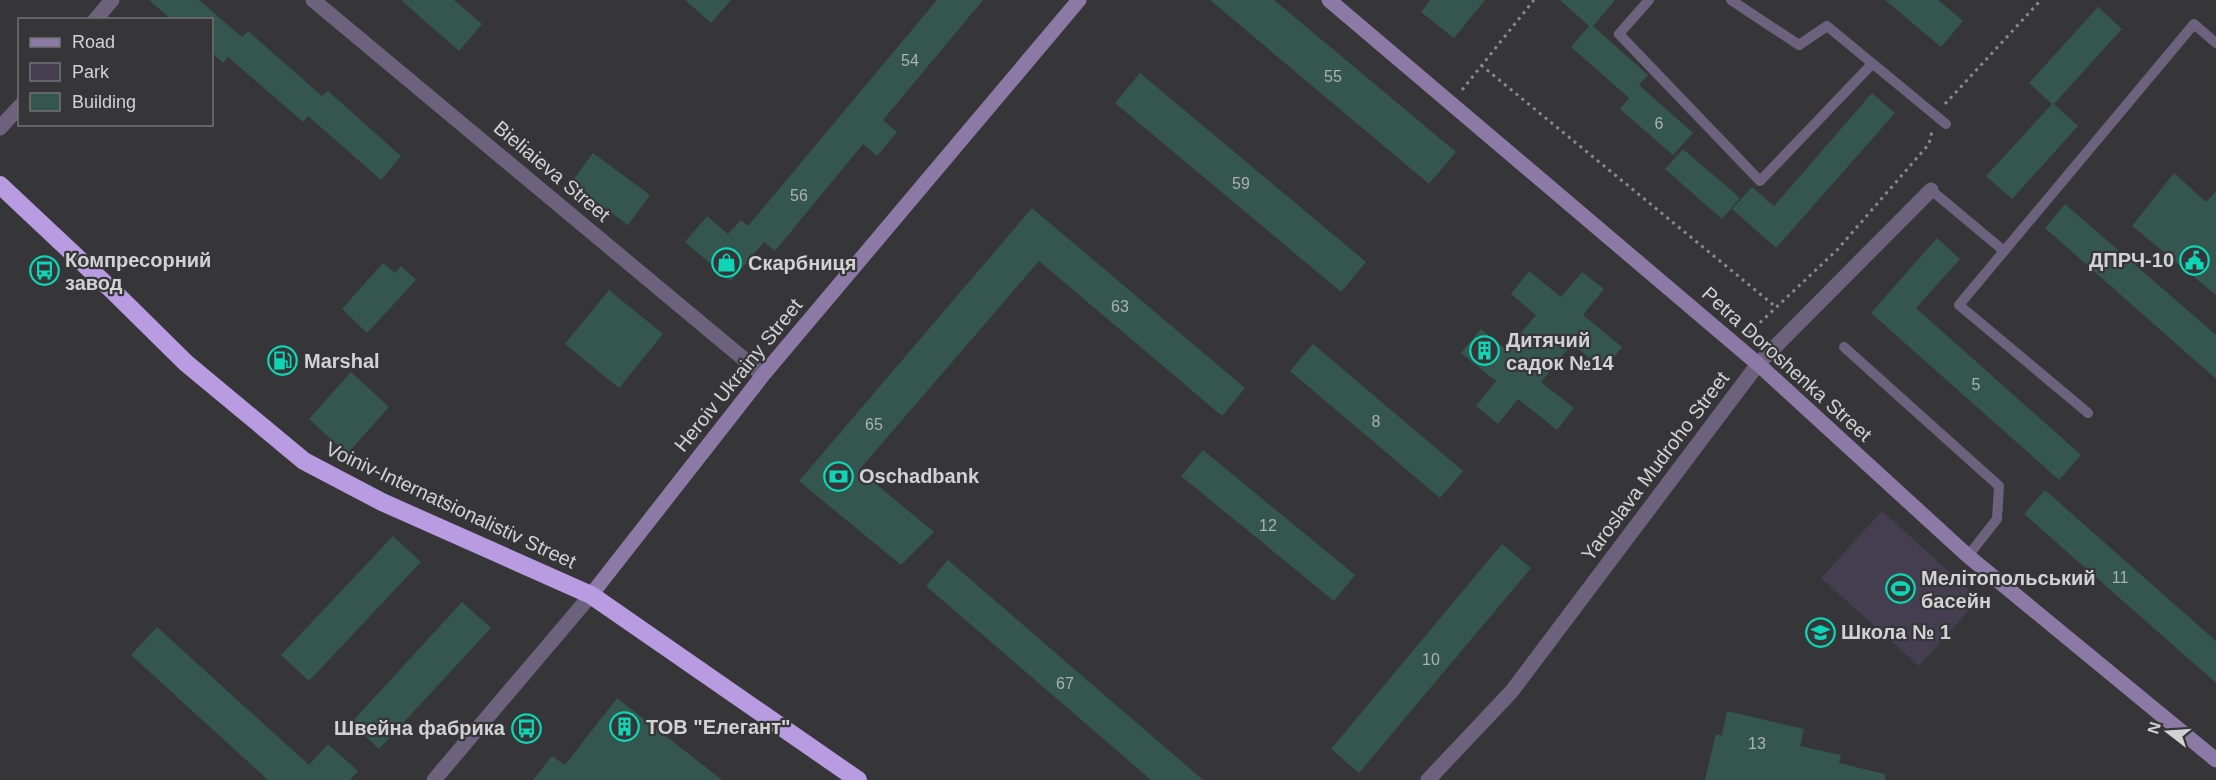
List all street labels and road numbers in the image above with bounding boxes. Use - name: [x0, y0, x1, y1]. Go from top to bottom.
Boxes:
- street label: Bieliaieva Street: [490, 116, 615, 226]
- street label: Petra Doroshenka Street: [1698, 282, 1876, 446]
- street label: Heroiv Ukrainy Street: [670, 294, 807, 456]
- street label: Yaroslava Mudroho Street: [1577, 367, 1734, 565]
- street label: Voiniv-Internatsionalistiv Street: [322, 437, 580, 573]

